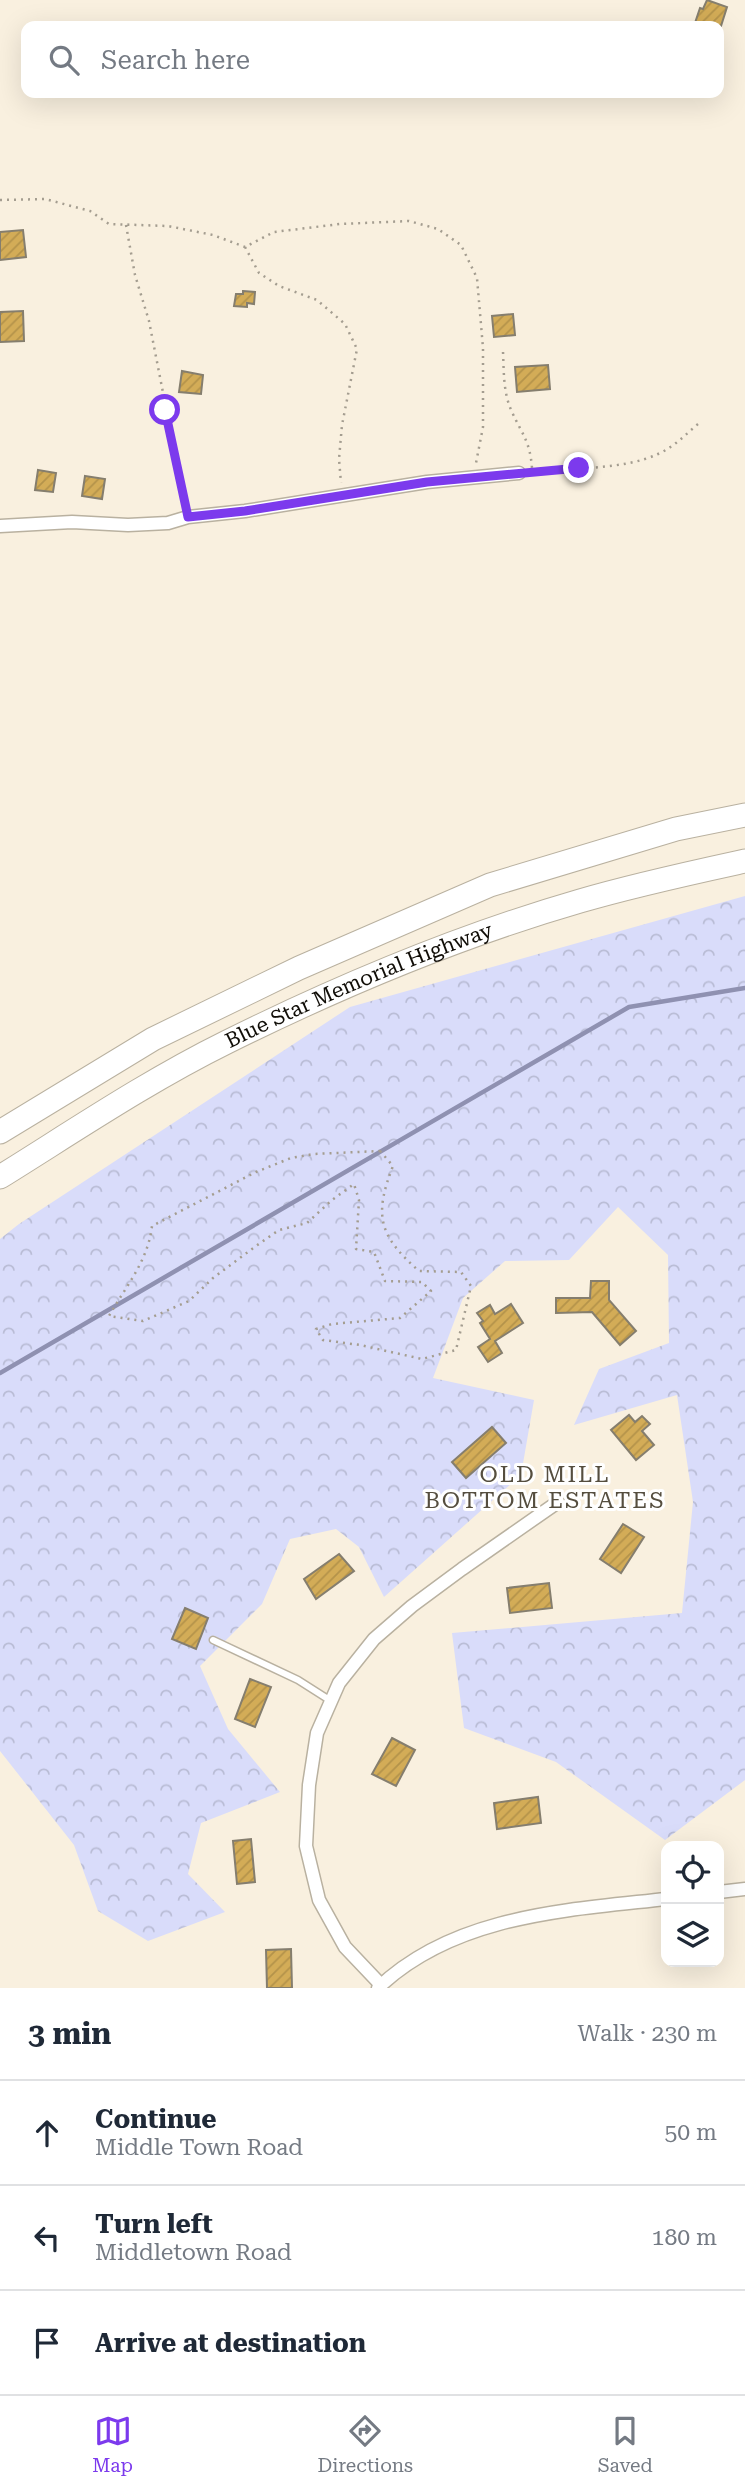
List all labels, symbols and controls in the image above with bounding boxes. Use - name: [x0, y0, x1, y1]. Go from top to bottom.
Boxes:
- search box: [21, 21, 724, 98]
- icon: search: [45, 41, 83, 79]
- text: Search here: [101, 45, 250, 75]
- route start: [149, 394, 180, 425]
- route end: [563, 452, 594, 483]
- street label: Blue Star Memorial Highway: [221, 918, 496, 1053]
- district label: OLD MILL BOTTOM ESTATES: [424, 1461, 666, 1514]
- map controls: [661, 1841, 724, 1967]
- button: locate: [661, 1841, 724, 1904]
- button: layers: [661, 1904, 724, 1967]
- text: 3 min: [28, 2016, 111, 2051]
- text: Walk · 230 m: [578, 2020, 717, 2047]
- text: Continue: [95, 2104, 217, 2134]
- icon: ahead: [28, 2114, 66, 2152]
- text: 50 m: [664, 2119, 717, 2146]
- text: Middle Town Road: [95, 2134, 303, 2161]
- text: Turn left: [95, 2209, 213, 2239]
- icon: left: [28, 2219, 66, 2257]
- text: 180 m: [652, 2224, 717, 2251]
- text: Middletown Road: [95, 2239, 292, 2266]
- icon: arrive: [28, 2324, 66, 2362]
- text: Arrive at destination: [95, 2328, 366, 2358]
- tab: Map: [92, 2412, 133, 2477]
- tab: Directions: [317, 2412, 413, 2477]
- tab: Saved: [598, 2412, 653, 2477]

